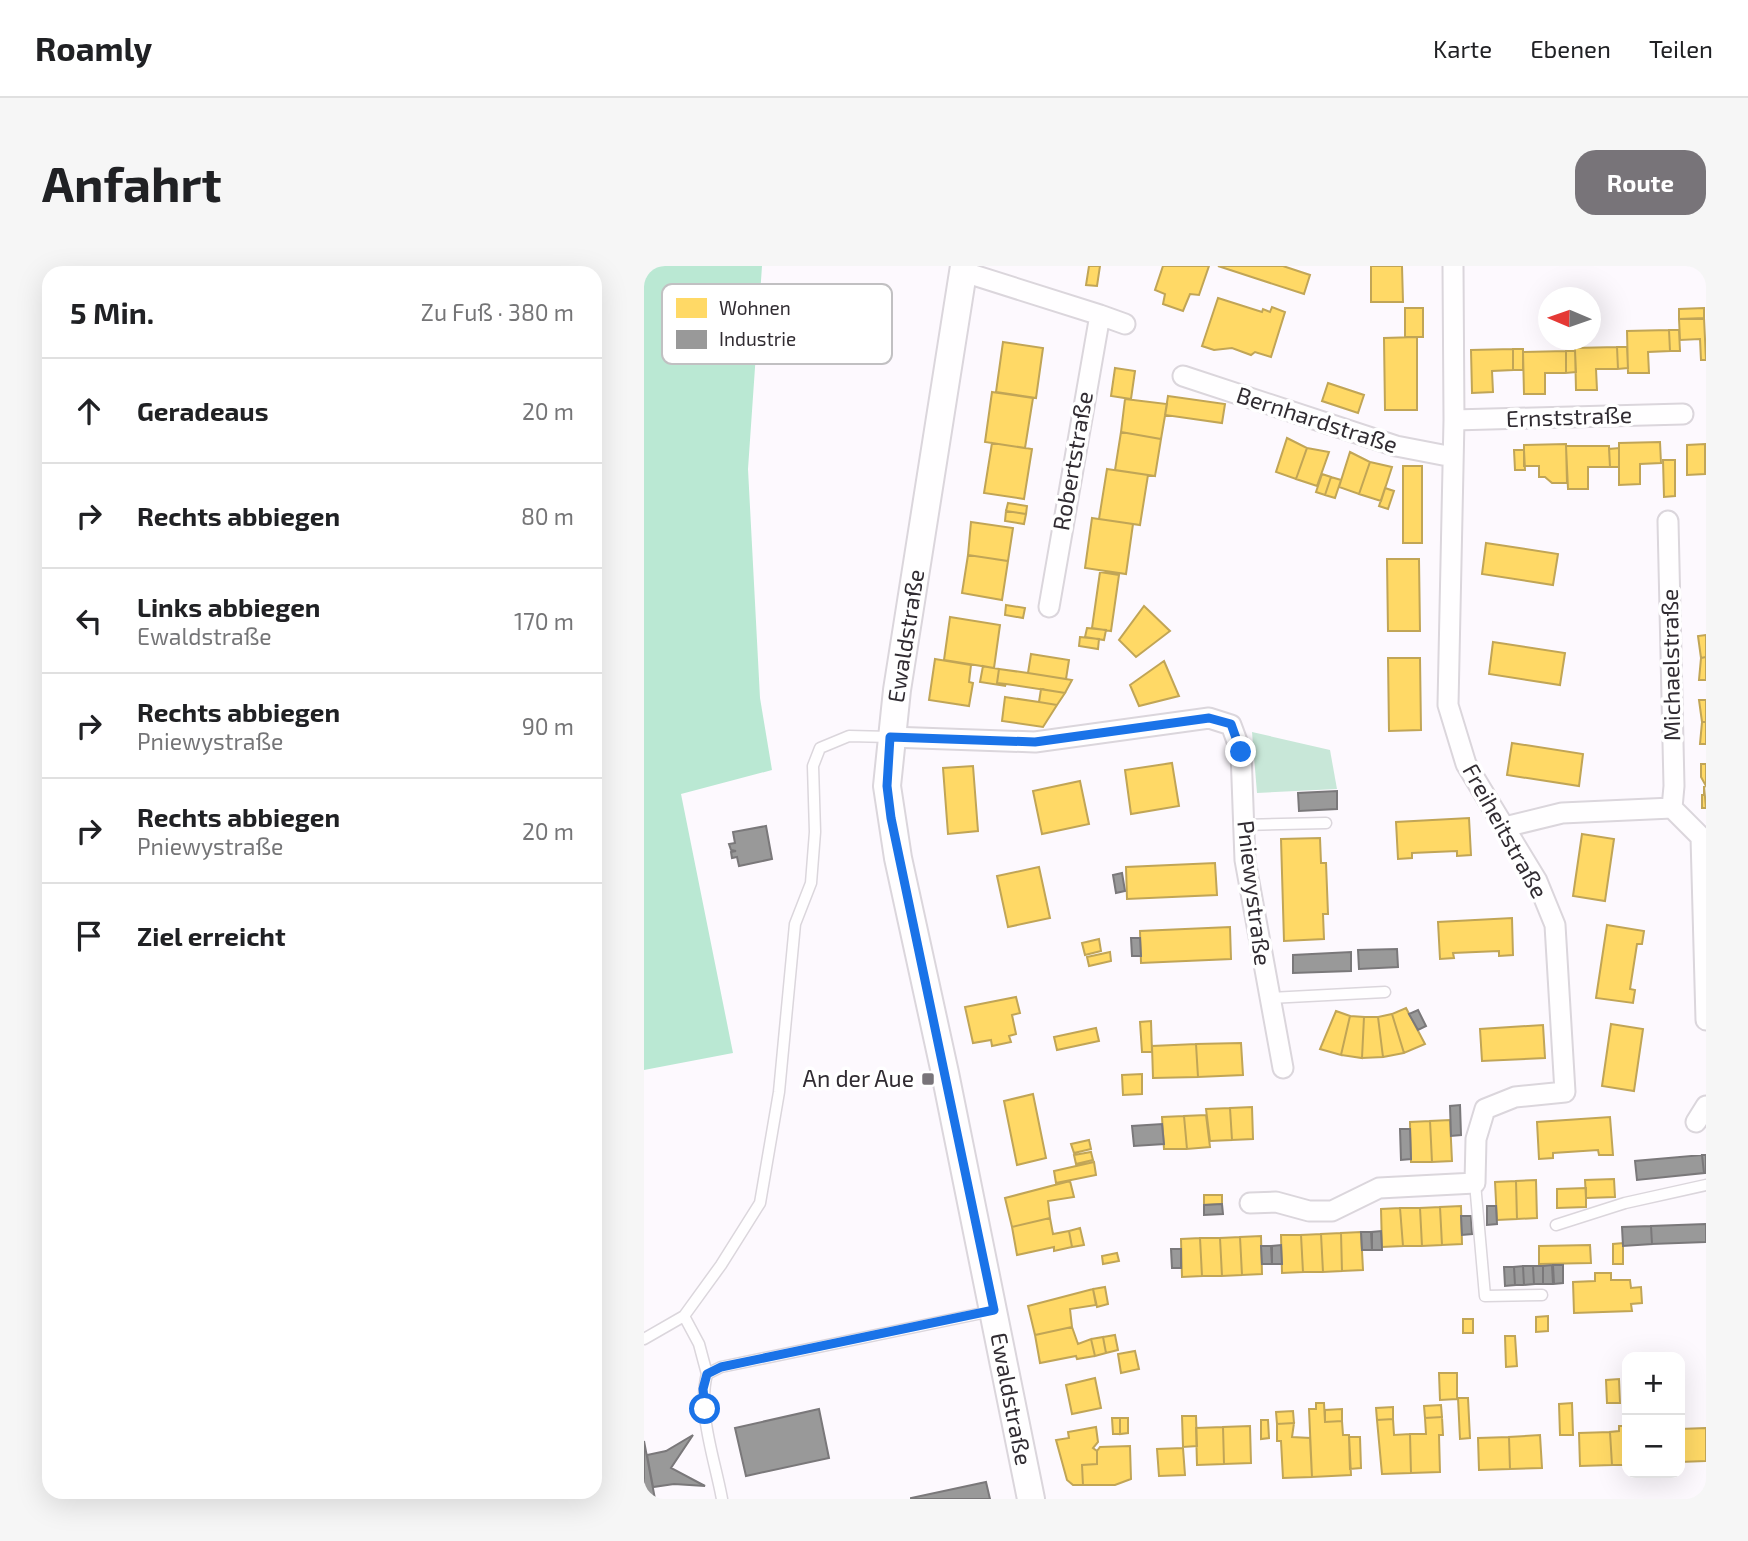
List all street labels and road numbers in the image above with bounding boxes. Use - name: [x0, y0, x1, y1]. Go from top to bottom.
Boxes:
- street label: Bernhardstraße: [1233, 380, 1401, 458]
- street label: Robertstraße: [1046, 389, 1098, 533]
- street label: Ernststraße: [1505, 400, 1632, 432]
- street label: Ewaldstraße: [881, 567, 929, 704]
- street label: Michaelstraße: [1655, 589, 1685, 741]
- street label: Freiheitstraße: [1457, 758, 1554, 903]
- street label: Pniewystraße: [1232, 819, 1278, 967]
- street label: Ewaldstraße: [985, 1330, 1039, 1468]

